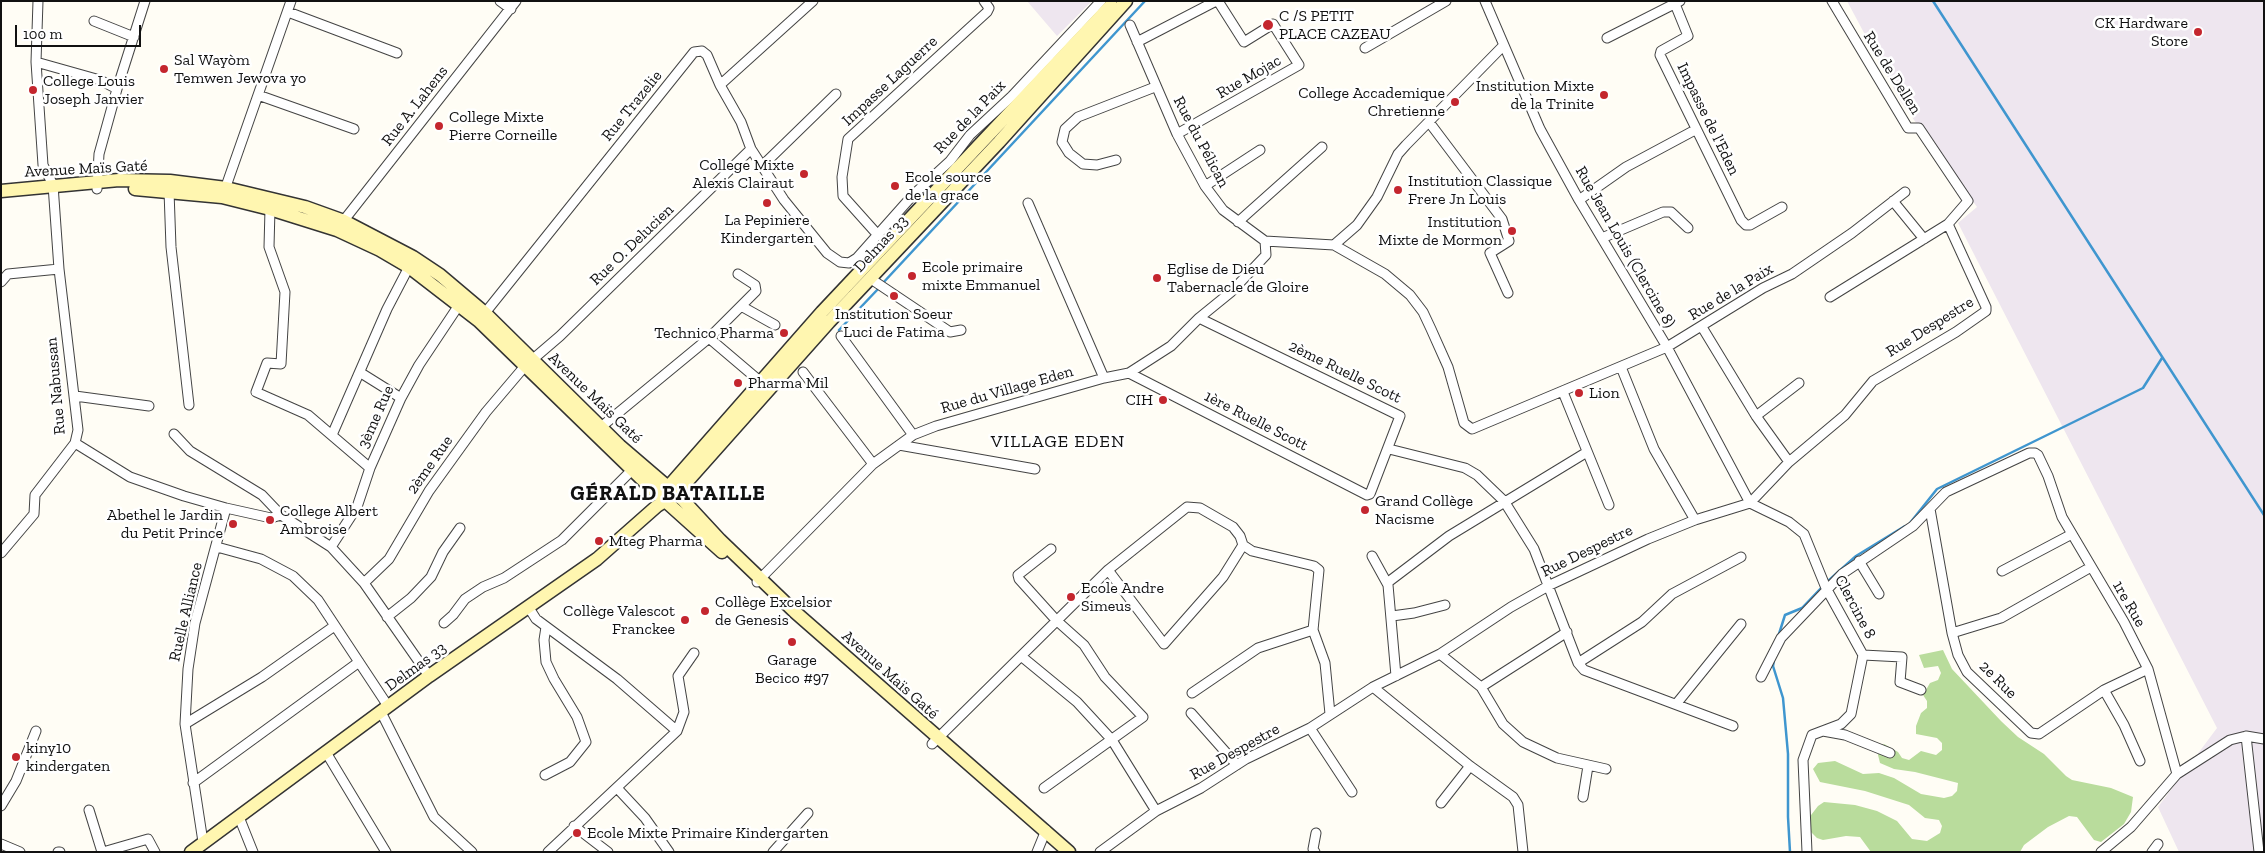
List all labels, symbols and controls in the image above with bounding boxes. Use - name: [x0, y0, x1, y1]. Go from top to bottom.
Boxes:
- place label: C /S PETIT PLACE CAZEAU: [1279, 6, 1391, 44]
- place label: CK Hardware Store: [2095, 13, 2188, 51]
- scale bar: [18, 15, 144, 47]
- marker: C /S PETIT PLACE CAZEAU: [1261, 18, 1275, 32]
- text: 100 m: [23, 25, 62, 43]
- marker: CK Hardware Store: [2192, 26, 2204, 38]
- street label: Rue de Dellen: [1859, 28, 1925, 118]
- street label: Impasse Laguerre: [838, 32, 942, 130]
- place label: Sal Wayòm Temwen Jewova yo: [174, 50, 306, 88]
- street label: Rue Mojac: [1213, 51, 1285, 103]
- street label: Impasse de l'Eden: [1672, 60, 1744, 178]
- street label: Rue A. Lahens: [378, 62, 452, 150]
- marker: Sal Wayòm Temwen Jewova yo: [158, 63, 170, 75]
- street label: Rue Trazelie: [598, 67, 666, 145]
- place label: College Louis Joseph Janvier: [43, 71, 144, 109]
- street label: Rue de la Paix: [930, 76, 1010, 158]
- place label: Institution Mixte de la Trinite: [1476, 76, 1594, 114]
- place label: College Accademique Chretienne: [1298, 83, 1445, 121]
- marker: College Louis Joseph Janvier: [27, 84, 39, 96]
- marker: Institution Mixte de la Trinite: [1598, 89, 1610, 101]
- street label: Rue du Pélican: [1169, 93, 1233, 191]
- marker: College Accademique Chretienne: [1449, 96, 1461, 108]
- place label: College Mixte Pierre Corneille: [449, 107, 557, 145]
- marker: College Mixte Pierre Corneille: [433, 120, 445, 132]
- place label: College Mixte Alexis Clairaut: [693, 155, 794, 193]
- street label: Avenue Maïs Gaté: [24, 156, 148, 182]
- street label: Rue Jean Louis (Clercine 8): [1571, 163, 1679, 331]
- place label: Ecole source de la grace: [905, 167, 991, 205]
- marker: College Mixte Alexis Clairaut: [798, 168, 810, 180]
- place label: Institution Classique Frere Jn Louis: [1408, 171, 1552, 209]
- marker: Ecole source de la grace: [889, 180, 901, 192]
- marker: Institution Classique Frere Jn Louis: [1392, 184, 1404, 196]
- marker: La Pepiniere Kindergarten: [761, 197, 773, 209]
- street label: Rue O. Delucien: [586, 200, 678, 290]
- place label: La Pepiniere Kindergarten: [721, 210, 813, 248]
- street label: Delmas 33: [850, 212, 912, 276]
- place label: Institution Mixte de Mormon: [1378, 212, 1502, 250]
- marker: Institution Mixte de Mormon: [1506, 225, 1518, 237]
- place label: Ecole primaire mixte Emmanuel: [922, 257, 1040, 295]
- place label: Eglise de Dieu Tabernacle de Gloire: [1167, 259, 1309, 297]
- street label: Rue de la Paix: [1685, 259, 1777, 325]
- marker: Ecole primaire mixte Emmanuel: [906, 270, 918, 282]
- marker: Eglise de Dieu Tabernacle de Gloire: [1151, 272, 1163, 284]
- marker: Institution Soeur Luci de Fatima: [888, 290, 900, 302]
- street label: Rue Despestre: [1883, 293, 1977, 361]
- place label: Institution Soeur Luci de Fatima: [835, 304, 953, 342]
- place label: Technico Pharma: [654, 323, 774, 343]
- marker: Technico Pharma: [778, 327, 790, 339]
- street label: 2ème Ruelle Scott: [1286, 336, 1404, 408]
- street label: Rue Nabussan: [42, 337, 70, 435]
- street label: Avenue Maïs Gaté: [544, 348, 646, 448]
- street label: Rue du Village Eden: [939, 362, 1075, 418]
- place label: Pharma Mil: [748, 373, 829, 393]
- marker: Pharma Mil: [732, 377, 744, 389]
- street label: 3ème Rue: [354, 383, 398, 451]
- place label: Lion: [1589, 383, 1620, 403]
- street label: 1ère Ruelle Scott: [1201, 387, 1311, 455]
- marker: Lion: [1573, 387, 1585, 399]
- place label: CIH: [1125, 390, 1153, 410]
- marker: CIH: [1157, 394, 1169, 406]
- district label: VILLAGE EDEN: [989, 431, 1127, 453]
- street label: 2ème Rue: [403, 432, 457, 498]
- district label: GÉRALD BATAILLE: [568, 481, 768, 507]
- place label: Grand Collège Nacisme: [1375, 491, 1473, 529]
- place label: College Albert Ambroise: [280, 501, 378, 539]
- marker: Grand Collège Nacisme: [1359, 504, 1371, 516]
- place label: Abethel le Jardin du Petit Prince: [107, 505, 223, 543]
- marker: College Albert Ambroise: [264, 514, 276, 526]
- marker: Abethel le Jardin du Petit Prince: [227, 518, 239, 530]
- street label: Rue Despestre: [1538, 521, 1636, 581]
- place label: Mteg Pharma: [609, 531, 703, 551]
- marker: Mteg Pharma: [593, 535, 605, 547]
- street label: Ruelle Alliance: [165, 561, 207, 663]
- street label: Clercine 8: [1830, 572, 1880, 642]
- street label: 1re Rue: [2108, 577, 2150, 631]
- place label: Ecole Andre Simeus: [1081, 578, 1164, 616]
- marker: Ecole Andre Simeus: [1065, 591, 1077, 603]
- place label: Collège Excelsior de Genesis: [715, 592, 832, 630]
- place label: Collège Valescot Franckee: [563, 601, 675, 639]
- marker: Collège Excelsior de Genesis: [699, 605, 711, 617]
- marker: Collège Valescot Franckee: [679, 614, 691, 626]
- street label: Avenue Maïs Gaté: [838, 627, 942, 723]
- marker: Garage Becico #97: [786, 636, 798, 648]
- street label: Delmas 33: [382, 638, 450, 696]
- place label: Garage Becico #97: [755, 650, 829, 688]
- street label: 2e Rue: [1975, 657, 2021, 703]
- street label: Rue Despestre: [1187, 720, 1283, 784]
- place label: kiny10 kindergaten: [26, 738, 110, 776]
- marker: kiny10 kindergaten: [10, 751, 22, 763]
- place label: Ecole Mixte Primaire Kindergarten: [587, 823, 828, 843]
- marker: Ecole Mixte Primaire Kindergarten: [571, 827, 583, 839]

